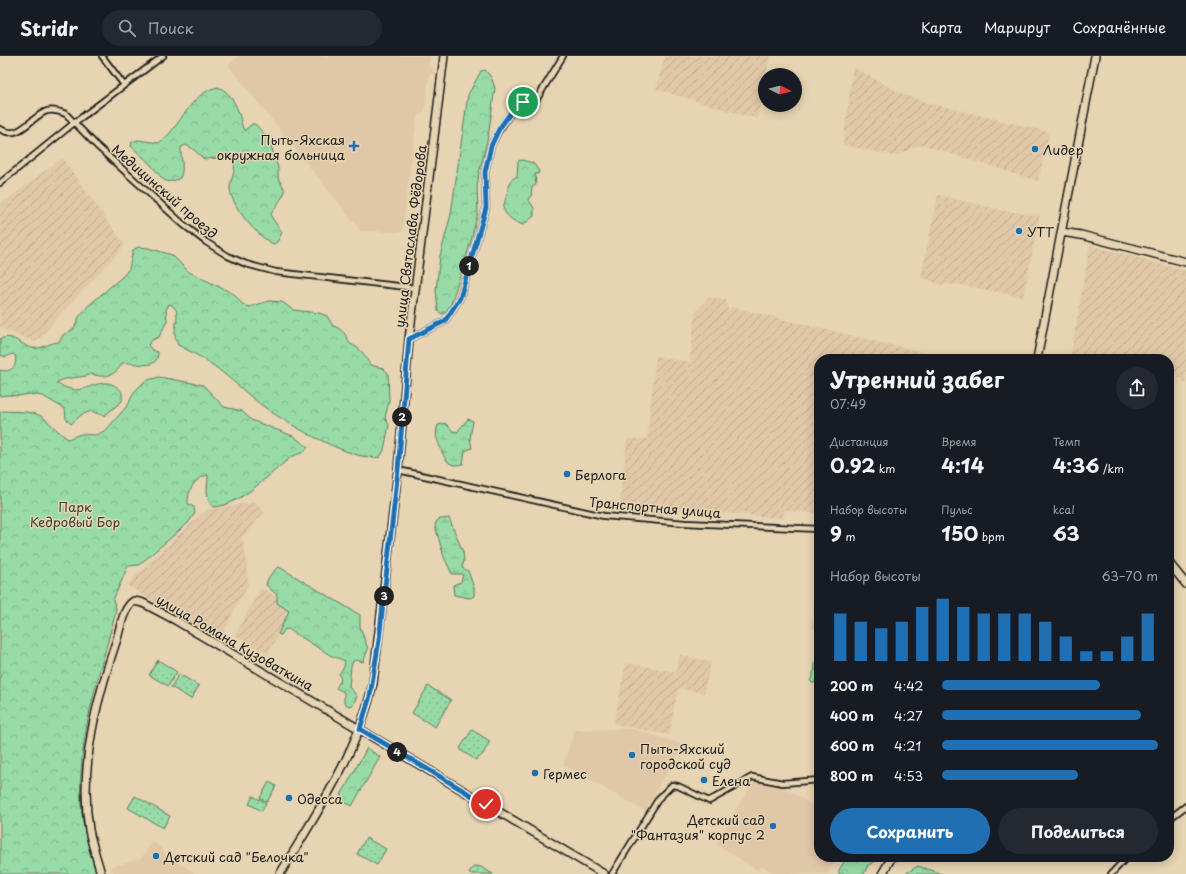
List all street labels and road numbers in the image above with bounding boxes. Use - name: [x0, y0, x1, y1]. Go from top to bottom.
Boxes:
- street label: Медицинский проезд: [108, 140, 222, 242]
- street label: улица Святослава Фёдорова: [389, 143, 431, 328]
- street label: Транспортная улица: [588, 492, 722, 522]
- street label: улица Романа Кузоваткина: [153, 589, 318, 695]

